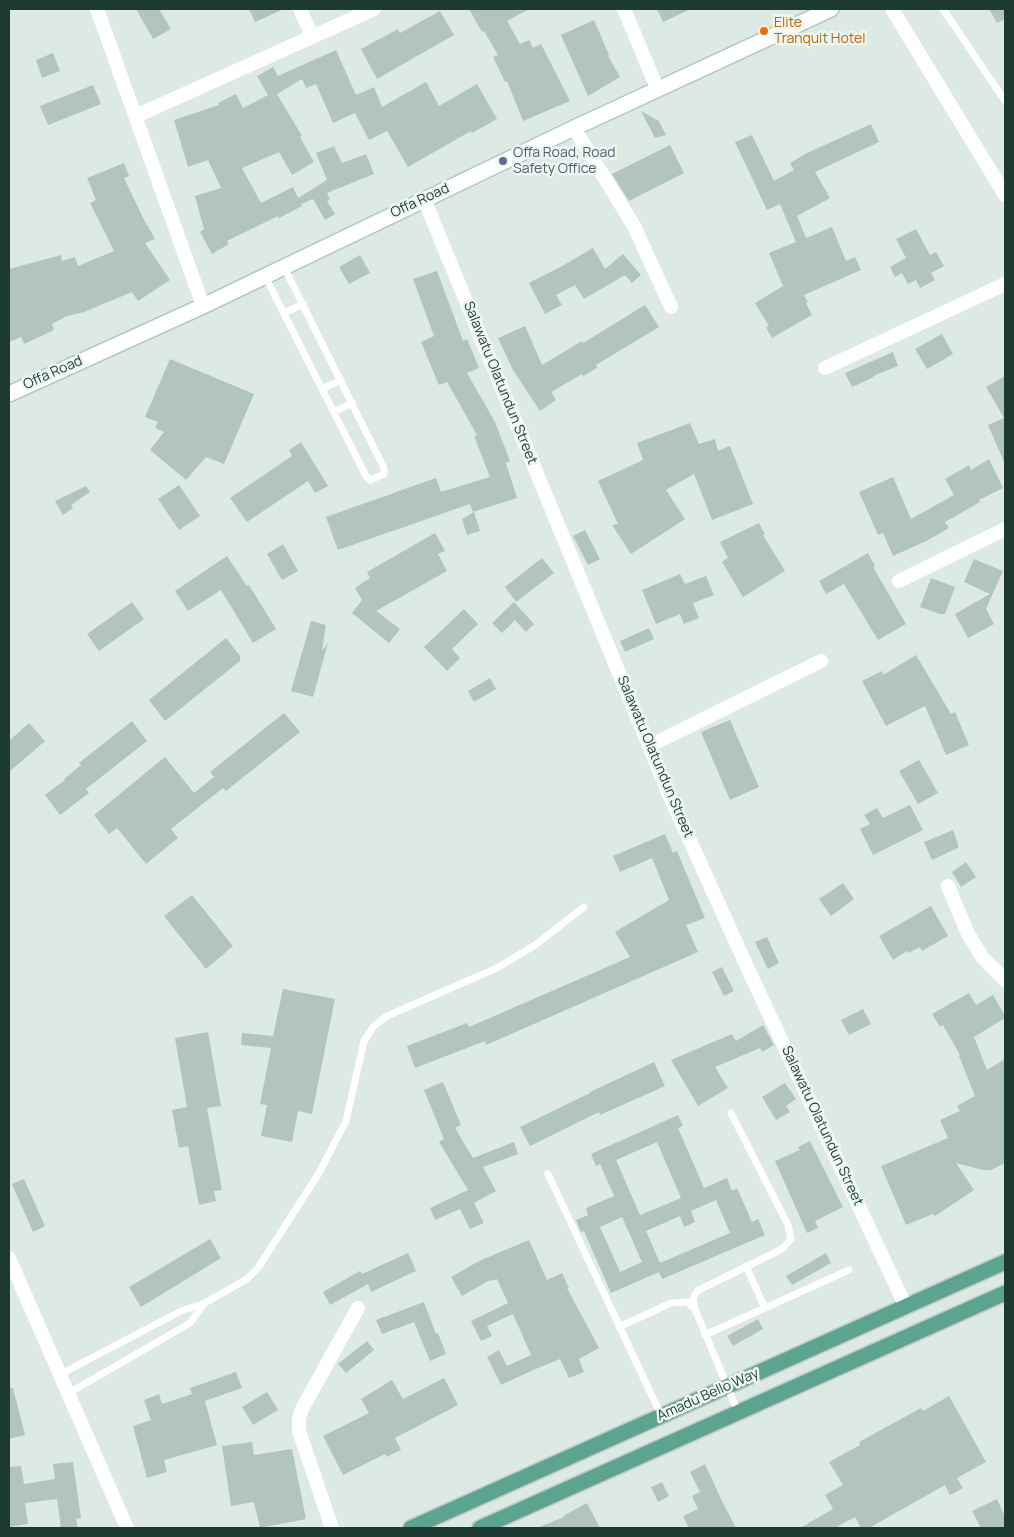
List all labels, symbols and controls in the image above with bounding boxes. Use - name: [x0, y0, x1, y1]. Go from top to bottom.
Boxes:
- place label: Elite Tranquit Hotel: [774, 15, 865, 48]
- marker: Elite Tranquit Hotel: [758, 25, 770, 37]
- place label: Offa Road, Road Safety Office: [513, 145, 616, 178]
- marker: Offa Road, Road Safety Office: [497, 155, 509, 167]
- street label: Offa Road: [388, 180, 452, 222]
- street label: Salawatu Olatundun Street: [460, 299, 540, 467]
- street label: Offa Road: [21, 353, 85, 393]
- street label: Salawatu Olatundun Street: [613, 674, 697, 840]
- street label: Salawatu Olatundun Street: [778, 1044, 866, 1208]
- street label: Amadu Bello Way: [655, 1365, 761, 1425]

